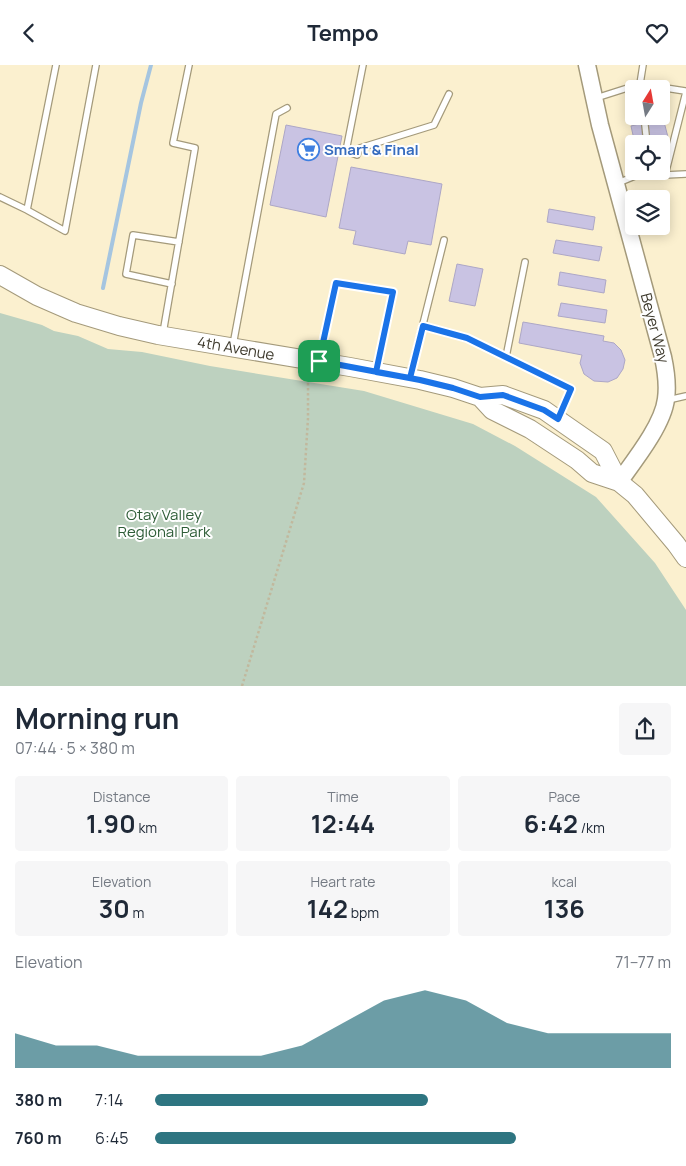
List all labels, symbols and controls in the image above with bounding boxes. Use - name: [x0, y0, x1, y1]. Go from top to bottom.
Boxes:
- text: Tempo: [307, 18, 379, 48]
- icon: back: [15, 19, 43, 47]
- icon: heart: [643, 19, 671, 47]
- north arrow: [625, 80, 670, 125]
- map controls: [625, 80, 670, 235]
- button: locate: [625, 135, 670, 180]
- supermarket icon: Smart & Final: [296, 137, 320, 161]
- place label: Smart & Final: [324, 139, 419, 160]
- button: layers: [625, 190, 670, 235]
- street label: Beyer Way: [636, 291, 674, 365]
- street label: 4th Avenue: [196, 331, 277, 365]
- pin: [298, 340, 340, 382]
- icon: arrive: [305, 347, 333, 375]
- park label: Otay Valley Regional Park: [117, 504, 211, 542]
- text: Morning run: [15, 699, 179, 737]
- button: share: [619, 703, 671, 755]
- text: 07:44 · 5 × 380 m: [15, 737, 135, 759]
- text: Distance: [93, 787, 150, 806]
- text: Time: [327, 787, 359, 806]
- text: Pace: [549, 787, 580, 806]
- text: 1.90: [86, 806, 136, 841]
- text: 12:44: [311, 806, 375, 841]
- text: 6:42: [524, 806, 578, 841]
- text: km: [136, 818, 157, 837]
- text: /km: [578, 818, 605, 837]
- text: Elevation: [92, 872, 151, 891]
- text: Heart rate: [311, 872, 375, 891]
- text: kcal: [552, 872, 577, 891]
- text: 30: [99, 891, 130, 926]
- text: 142: [307, 891, 348, 926]
- text: 136: [544, 891, 585, 926]
- text: m: [130, 903, 145, 922]
- text: bpm: [348, 903, 379, 922]
- text: Elevation: [15, 951, 83, 973]
- text: 71–77 m: [615, 951, 671, 973]
- text: 380 m: [15, 1089, 62, 1111]
- text: 7:14: [95, 1089, 124, 1111]
- text: 760 m: [15, 1127, 62, 1149]
- text: 6:45: [95, 1127, 128, 1149]

